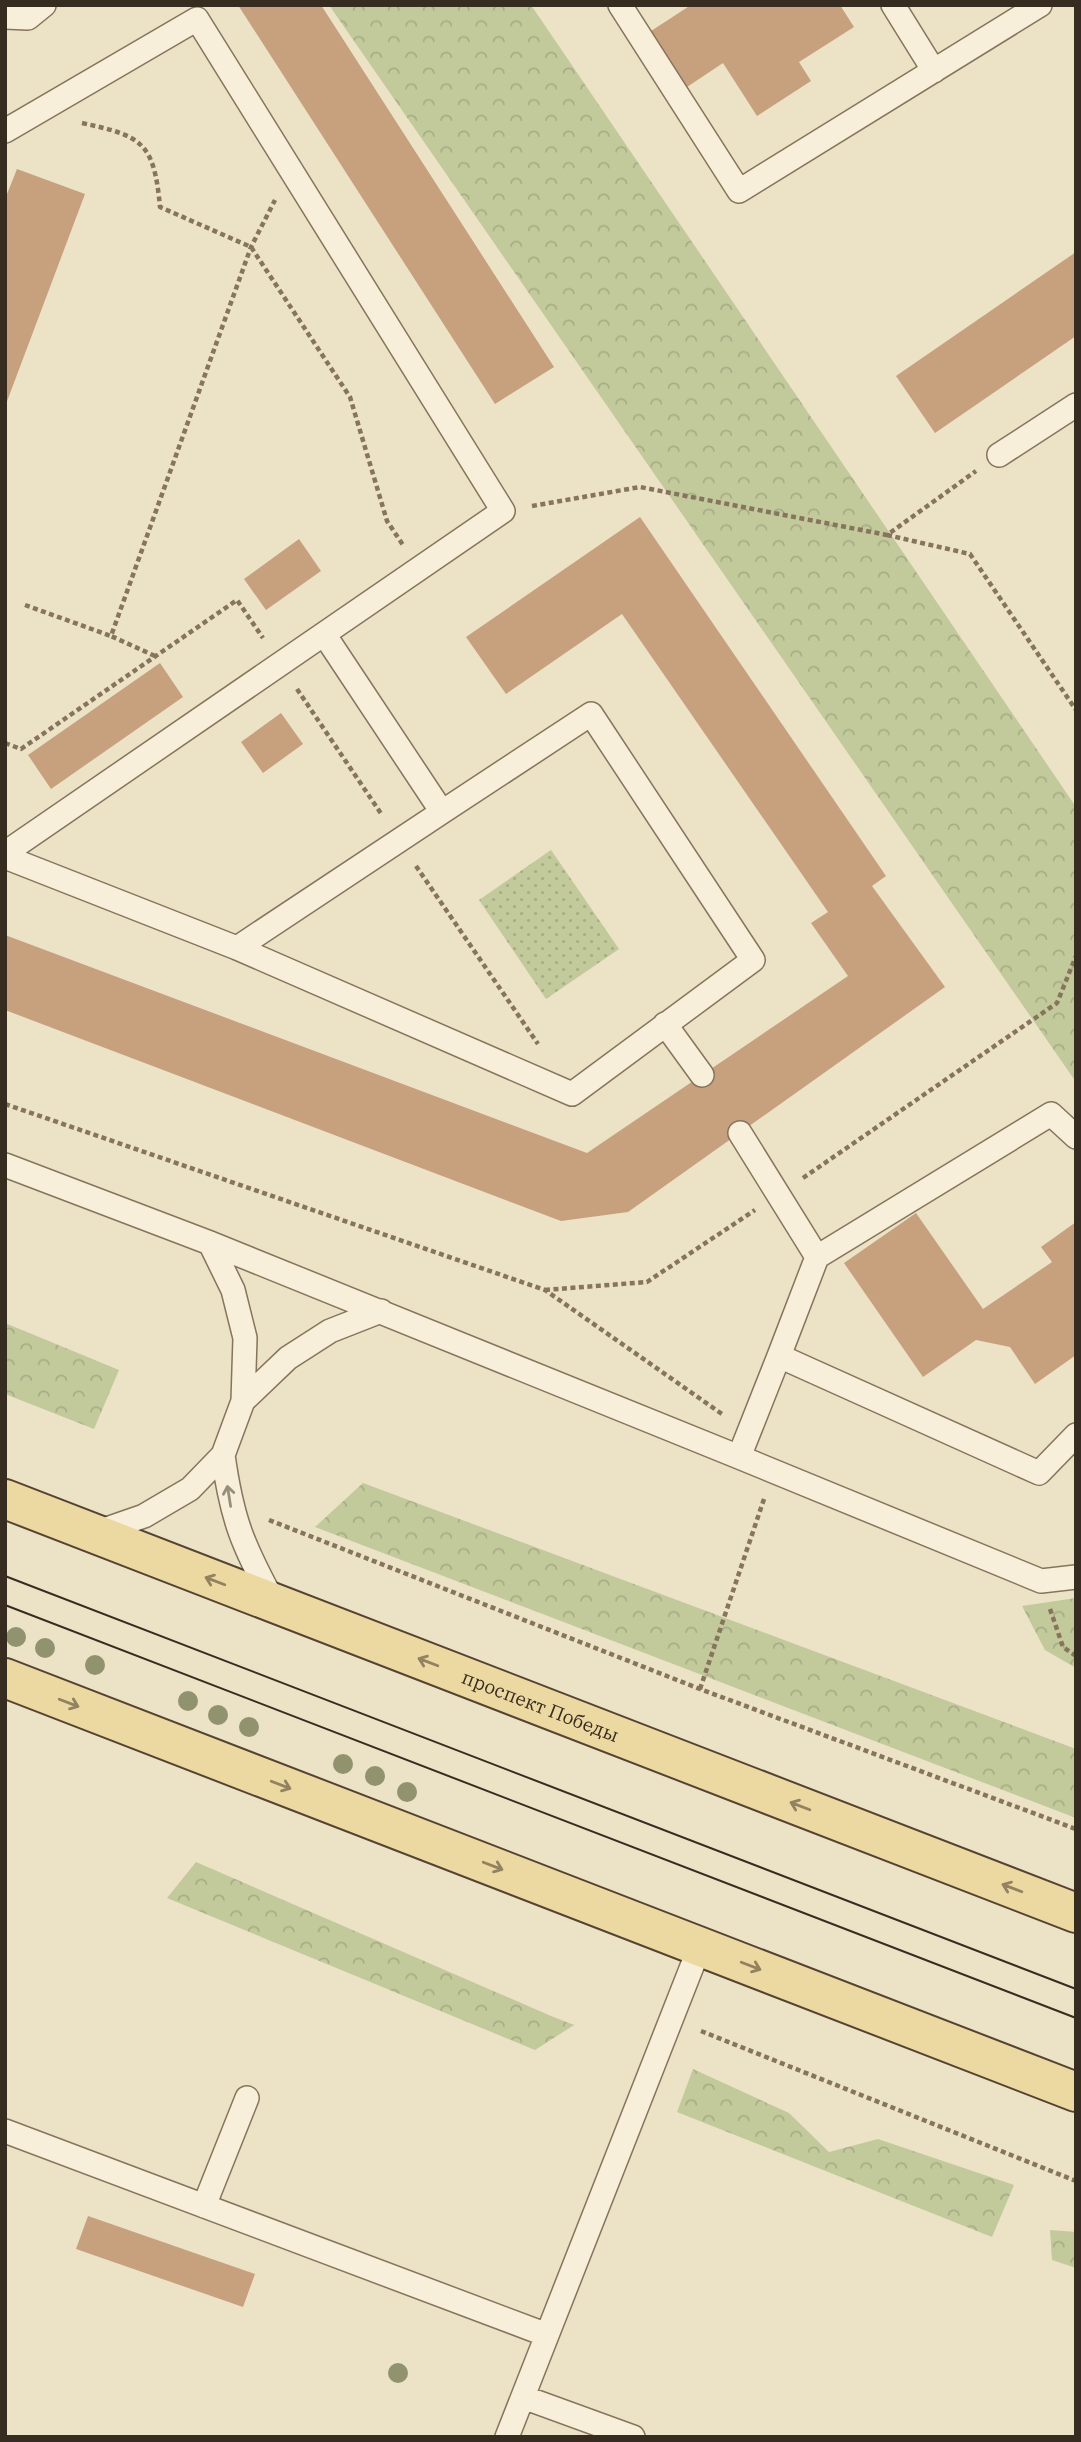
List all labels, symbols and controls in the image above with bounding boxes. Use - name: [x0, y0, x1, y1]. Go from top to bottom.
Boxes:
- one-way arrow: [222, 1485, 235, 1508]
- one-way arrow: [205, 1573, 227, 1586]
- one-way arrow: [417, 1655, 439, 1668]
- street label: проспект Победы: [458, 1665, 622, 1747]
- one-way arrow: [58, 1697, 79, 1710]
- one-way arrow: [270, 1779, 292, 1792]
- one-way arrow: [789, 1799, 811, 1812]
- one-way arrow: [482, 1861, 504, 1874]
- one-way arrow: [1002, 1881, 1024, 1894]
- one-way arrow: [740, 1961, 762, 1973]

